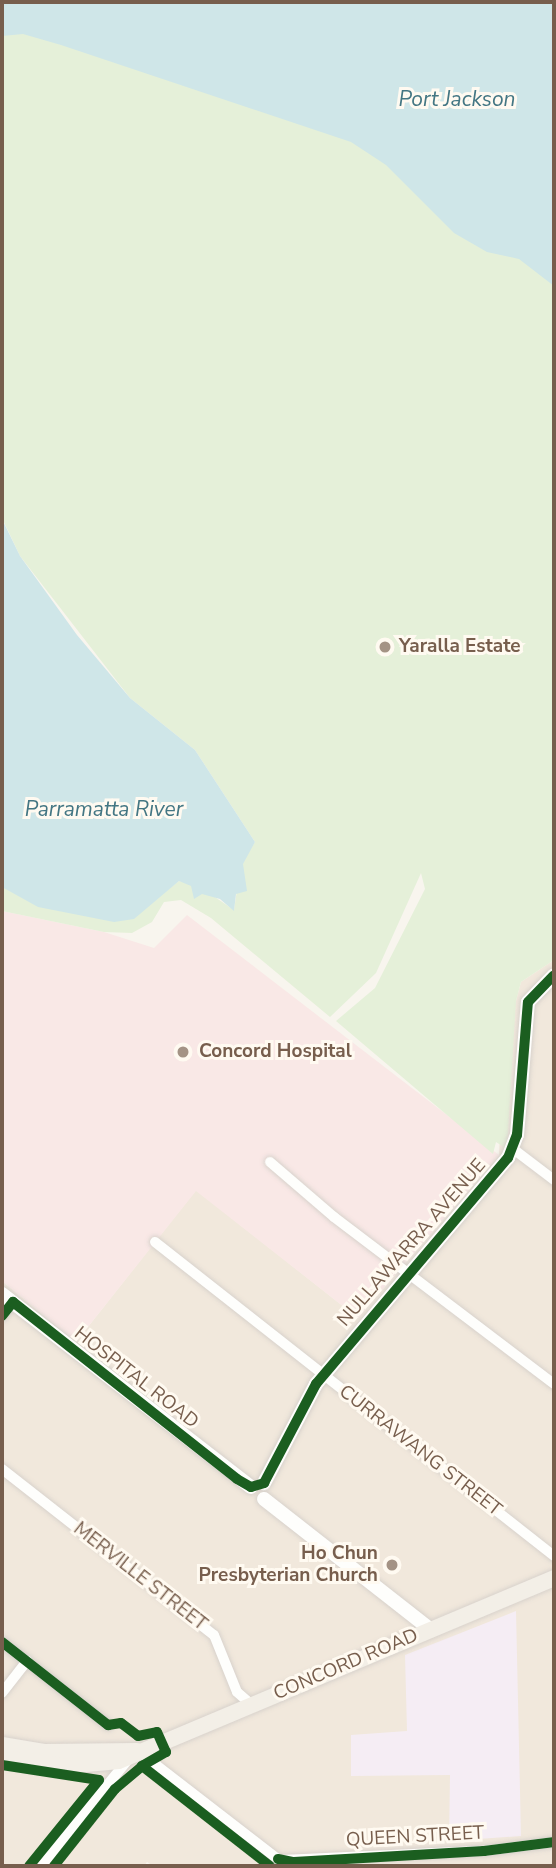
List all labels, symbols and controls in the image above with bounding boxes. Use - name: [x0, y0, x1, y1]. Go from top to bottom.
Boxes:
- water label: Port Jackson: [399, 86, 515, 112]
- place label: Yaralla Estate: [399, 636, 521, 658]
- marker: Yaralla Estate: [377, 639, 393, 655]
- water label: Parramatta River: [25, 796, 183, 822]
- place label: Concord Hospital: [199, 1041, 352, 1063]
- marker: Concord Hospital: [173, 1042, 193, 1062]
- street label: NULLAWARRA AVENUE: [333, 1155, 491, 1331]
- street label: HOSPITAL ROAD: [69, 1322, 203, 1434]
- street label: CURRAWANG STREET: [334, 1380, 506, 1522]
- street label: MERVILLE STREET: [69, 1518, 211, 1636]
- place label: Ho Chun Presbyterian Church: [199, 1543, 378, 1587]
- marker: Ho Chun Presbyterian Church: [384, 1557, 400, 1573]
- street label: CONCORD ROAD: [270, 1624, 422, 1706]
- street label: QUEEN STREET: [345, 1822, 485, 1852]

